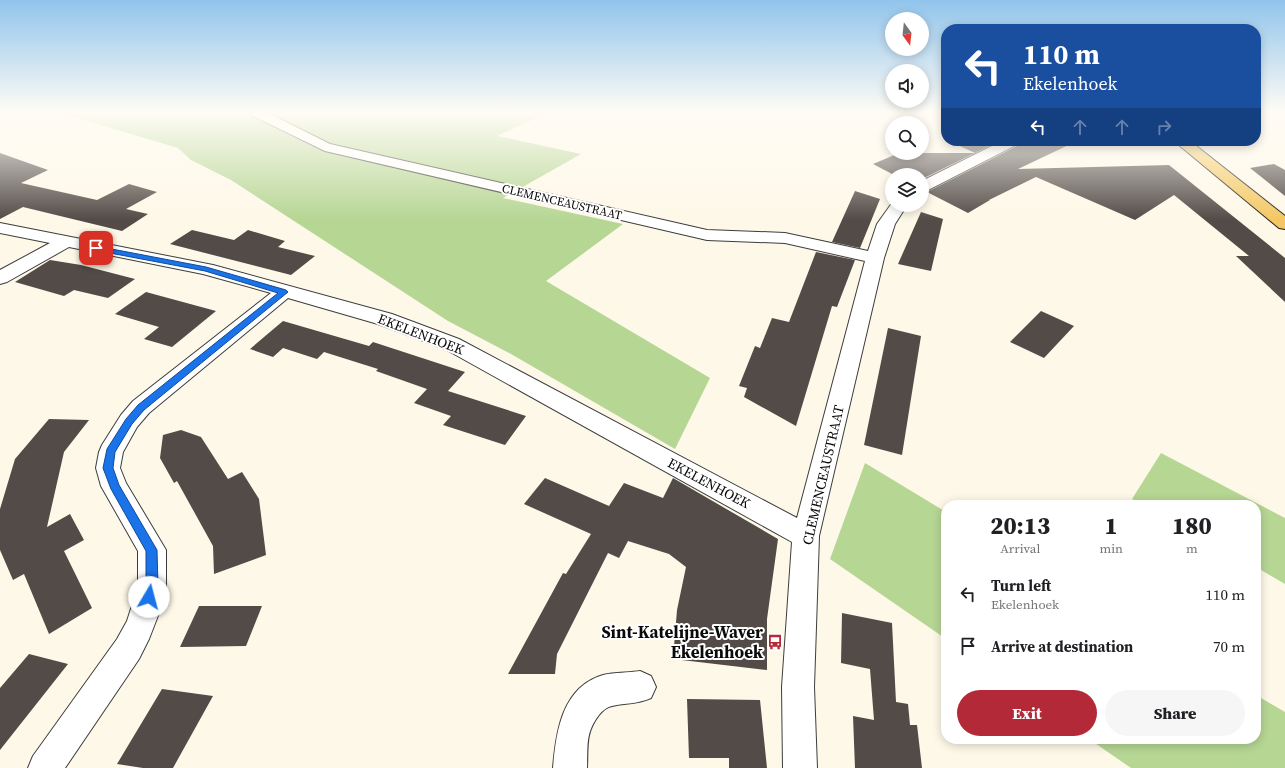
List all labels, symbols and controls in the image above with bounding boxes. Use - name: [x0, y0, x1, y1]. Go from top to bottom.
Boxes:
- north arrow: [885, 12, 929, 56]
- map controls: [885, 12, 929, 212]
- text: 110 m: [1023, 35, 1100, 73]
- icon: left: [957, 40, 1009, 92]
- button: sound: [885, 64, 929, 108]
- text: Ekelenhoek: [1023, 71, 1117, 96]
- button: search: [885, 116, 929, 160]
- icon: left: [1027, 116, 1049, 138]
- icon: ahead: [1069, 116, 1091, 138]
- icon: ahead: [1111, 116, 1133, 138]
- icon: right: [1153, 116, 1175, 138]
- button: layers: [885, 168, 929, 212]
- street label: CLEMENCEAUSTRAAT: [500, 180, 624, 224]
- pin: [79, 231, 113, 265]
- icon: arrive: [85, 237, 107, 259]
- street label: EKELENHOEK: [375, 308, 468, 360]
- street label: CLEMENCEAUSTRAAT: [797, 403, 849, 547]
- street label: EKELENHOEK: [664, 453, 754, 513]
- text: 20:13: [990, 509, 1050, 542]
- text: 1: [1105, 509, 1118, 542]
- text: 180: [1172, 509, 1212, 542]
- text: Arrival: [1000, 540, 1040, 557]
- text: min: [1099, 540, 1123, 557]
- text: m: [1186, 540, 1198, 557]
- text: Turn left: [991, 575, 1051, 596]
- position arrow: [128, 576, 170, 618]
- icon: left: [957, 583, 979, 605]
- text: 110 m: [1205, 584, 1245, 605]
- text: Ekelenhoek: [991, 596, 1059, 613]
- place label: Sint-Katelijne-Waver Ekelenhoek: [601, 620, 764, 664]
- bus stop icon: Sint-Katelijne-Waver Ekelenhoek: [766, 633, 784, 651]
- icon: arrive: [957, 635, 979, 657]
- text: Arrive at destination: [991, 636, 1133, 657]
- text: 70 m: [1213, 636, 1245, 657]
- button: Exit: [957, 690, 1097, 736]
- button: Share: [1105, 690, 1245, 736]

